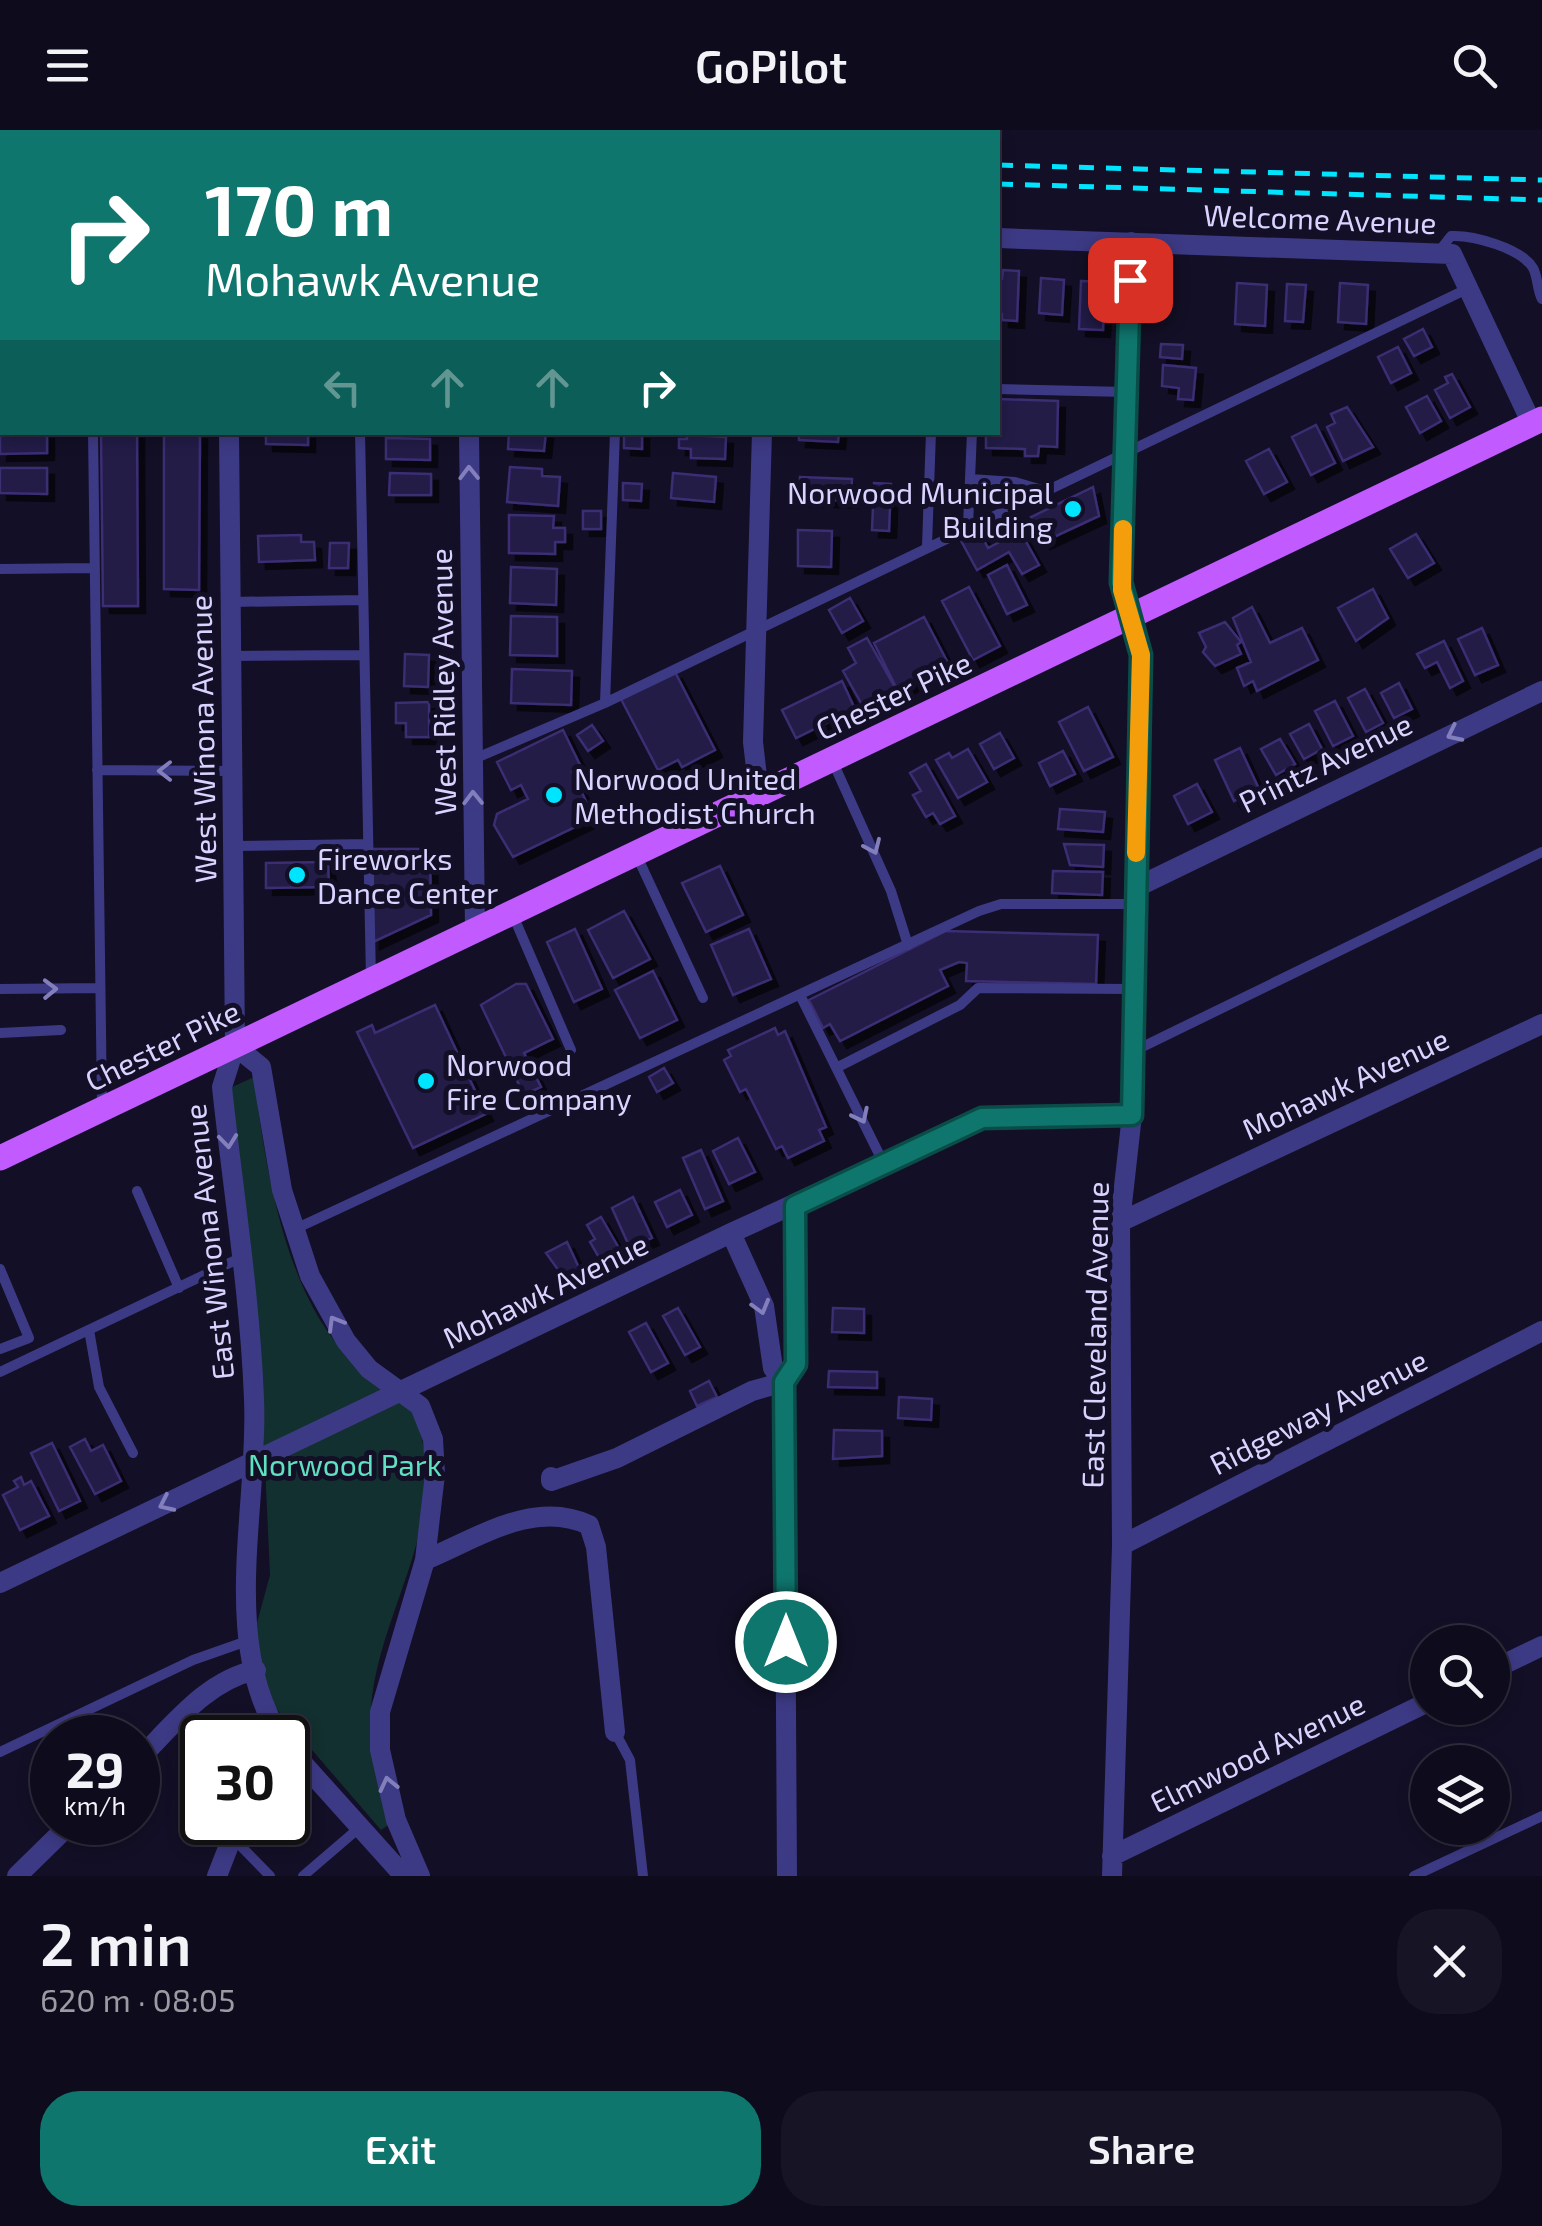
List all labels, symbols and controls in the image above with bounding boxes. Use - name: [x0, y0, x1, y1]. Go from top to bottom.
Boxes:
- icon: menu: [40, 38, 95, 93]
- text: GoPilot: [695, 38, 847, 92]
- icon: search: [1447, 38, 1502, 93]
- text: 170 m: [205, 166, 393, 250]
- icon: right: [40, 170, 170, 300]
- street label: Welcome Avenue: [1203, 196, 1437, 240]
- pin: [1088, 238, 1173, 323]
- text: Mohawk Avenue: [205, 251, 540, 305]
- icon: arrive: [1103, 253, 1158, 308]
- icon: left: [315, 360, 370, 415]
- icon: ahead: [420, 360, 475, 415]
- icon: ahead: [525, 360, 580, 415]
- icon: right: [630, 360, 685, 415]
- one-way arrow: [459, 464, 480, 480]
- place label: Norwood Municipal Building: [787, 474, 1053, 544]
- marker: Norwood Municipal Building: [1062, 498, 1084, 520]
- street label: West Ridley Avenue: [422, 548, 462, 816]
- street label: West Winona Avenue: [181, 595, 223, 883]
- street label: Chester Pike: [809, 643, 977, 747]
- street label: Printz Avenue: [1233, 705, 1417, 819]
- one-way arrow: [1446, 721, 1464, 741]
- one-way arrow: [156, 760, 172, 782]
- place label: Norwood United Methodist Church: [574, 760, 816, 830]
- marker: Norwood United Methodist Church: [543, 784, 565, 806]
- one-way arrow: [462, 789, 484, 804]
- one-way arrow: [861, 837, 881, 855]
- place label: Fireworks Dance Center: [317, 840, 498, 910]
- marker: Fireworks Dance Center: [286, 864, 308, 886]
- one-way arrow: [43, 978, 59, 999]
- street label: Chester Pike: [79, 992, 245, 1098]
- street label: Mohawk Avenue: [1236, 1019, 1454, 1147]
- place label: Norwood Fire Company: [446, 1046, 632, 1116]
- marker: Norwood Fire Company: [415, 1070, 437, 1092]
- street label: East Winona Avenue: [176, 1102, 240, 1382]
- one-way arrow: [849, 1106, 869, 1124]
- one-way arrow: [217, 1133, 238, 1149]
- street label: East Cleveland Avenue: [1073, 1181, 1115, 1489]
- street label: Mohawk Avenue: [437, 1225, 653, 1355]
- one-way arrow: [750, 1298, 771, 1315]
- one-way arrow: [328, 1316, 347, 1334]
- street label: Ridgeway Avenue: [1203, 1341, 1433, 1481]
- park label: Norwood Park: [248, 1446, 442, 1482]
- one-way arrow: [158, 1492, 176, 1512]
- position arrow: [734, 1590, 838, 1694]
- map controls: [1410, 1625, 1510, 1845]
- button: search: [1410, 1625, 1510, 1725]
- street label: Elmwood Avenue: [1144, 1684, 1370, 1820]
- speed limit sign: 30: [180, 1715, 310, 1845]
- text: 29: [66, 1738, 124, 1798]
- button: layers: [1410, 1745, 1510, 1845]
- one-way arrow: [379, 1776, 400, 1793]
- text: km/h: [64, 1790, 126, 1820]
- text: 2 min: [40, 1906, 192, 1978]
- button: close: [1397, 1909, 1502, 2014]
- text: 620 m · 08:05: [40, 1980, 235, 2018]
- button: Exit: [40, 2091, 761, 2206]
- button: Share: [781, 2091, 1502, 2206]

